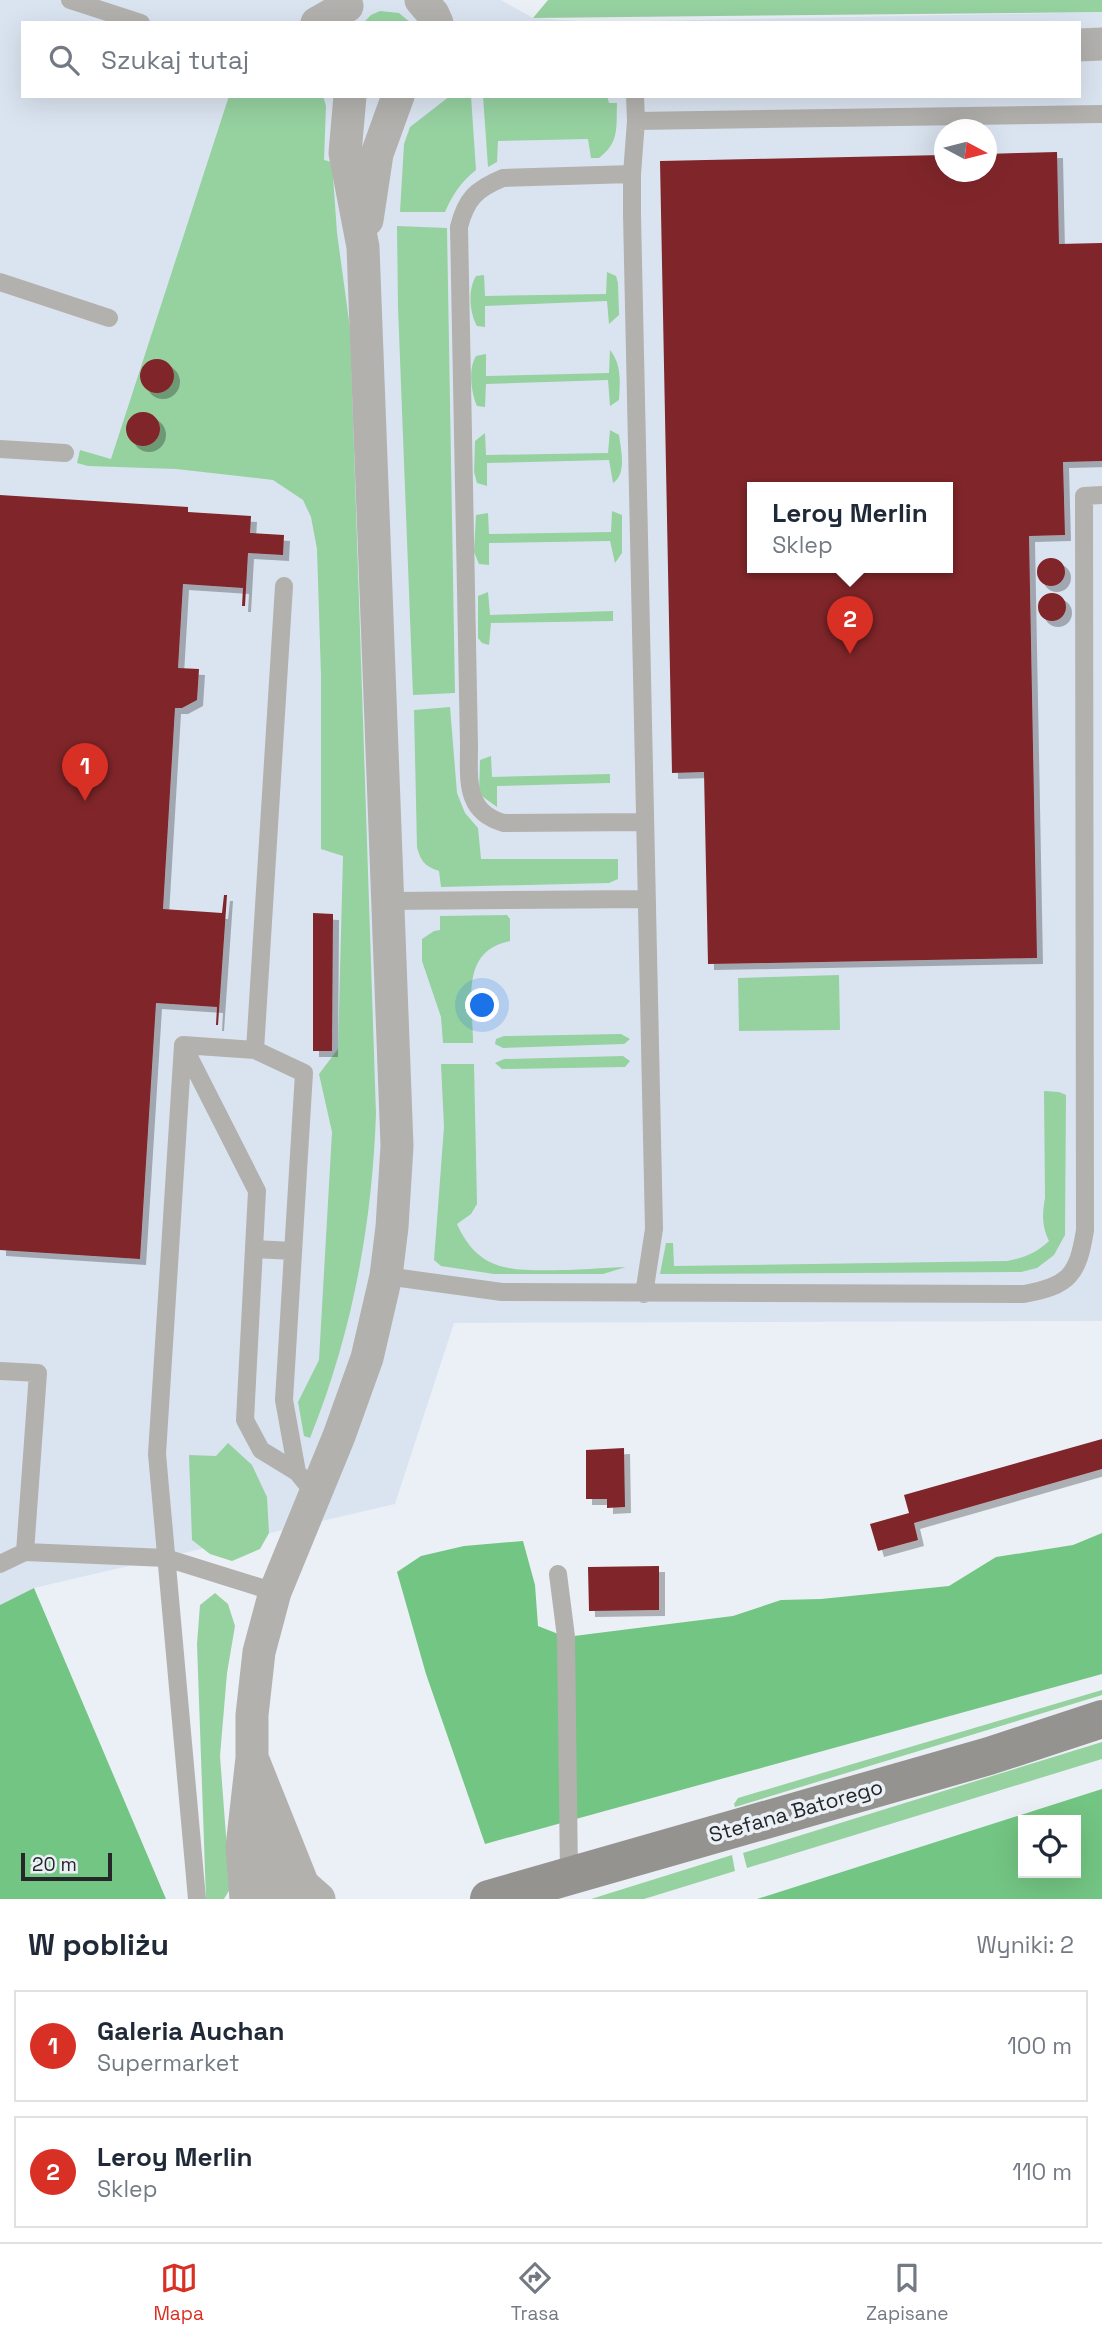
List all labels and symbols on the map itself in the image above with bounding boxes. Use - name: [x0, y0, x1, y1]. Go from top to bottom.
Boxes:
- north arrow: [934, 119, 997, 182]
- pin: 2: [827, 596, 873, 654]
- pin: 1: [62, 743, 108, 801]
- your location: [465, 988, 499, 1022]
- street label: Stefana Batorego: [706, 1773, 886, 1848]
- scale bar: [21, 1850, 112, 1882]

